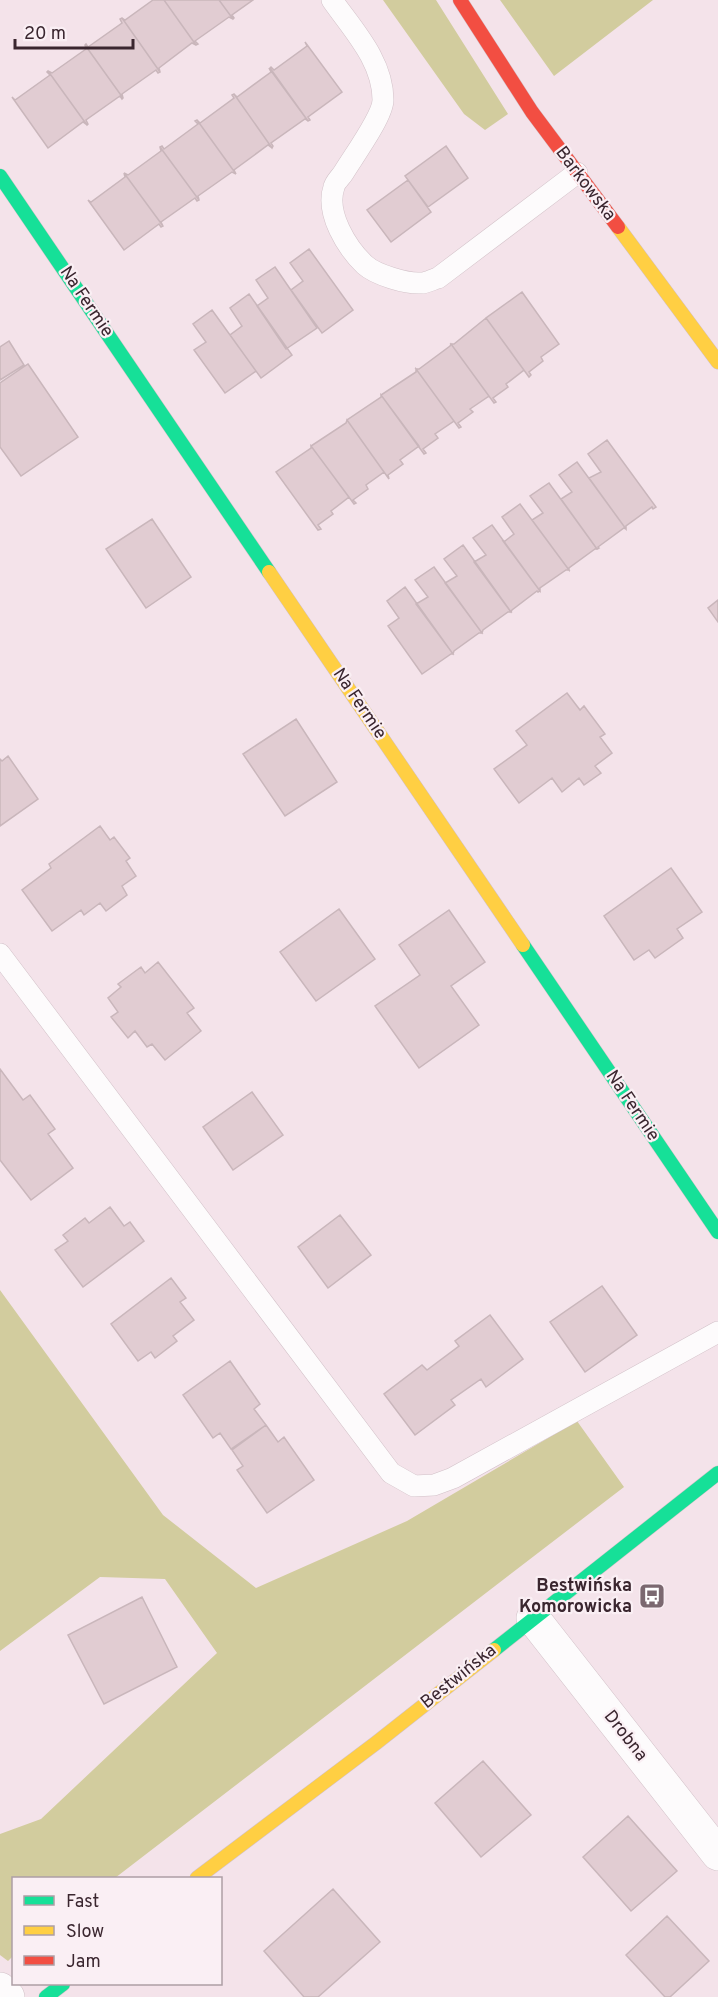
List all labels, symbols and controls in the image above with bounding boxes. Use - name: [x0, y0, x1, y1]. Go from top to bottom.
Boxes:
- scale bar: [15, 12, 134, 50]
- text: 20 m: [24, 23, 66, 46]
- street label: Barkowska: [550, 142, 620, 226]
- street label: Na Fermie: [54, 262, 118, 342]
- street label: Na Fermie: [327, 664, 391, 744]
- street label: Na Fermie: [600, 1066, 664, 1146]
- place label: Bestwińska Komorowicka: [519, 1575, 632, 1619]
- bus stop icon: Bestwińska Komorowicka: [637, 1581, 667, 1611]
- street label: Bestwińska: [416, 1639, 502, 1715]
- street label: Drobna: [598, 1706, 652, 1766]
- legend: [12, 1877, 222, 1985]
- text: Fast: [66, 1891, 99, 1914]
- text: Slow: [66, 1921, 104, 1944]
- text: Jam: [66, 1951, 101, 1974]

